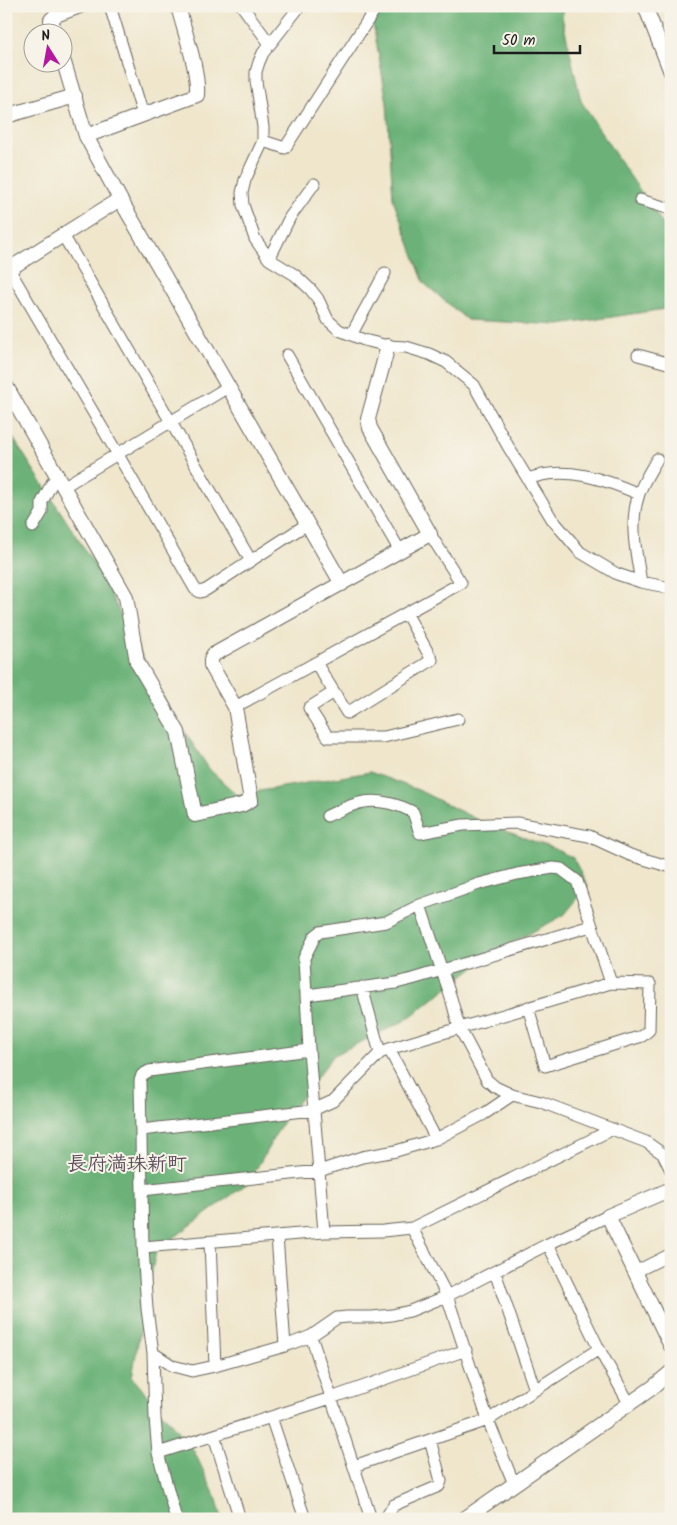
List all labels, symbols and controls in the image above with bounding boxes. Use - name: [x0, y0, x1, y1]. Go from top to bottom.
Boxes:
- north arrow: [22, 22, 72, 72]
- scale bar: [494, 22, 581, 54]
- text: N: [39, 25, 52, 48]
- text: 50 m: [502, 29, 536, 53]
- district label: 長府満珠新町: [67, 1149, 187, 1181]

